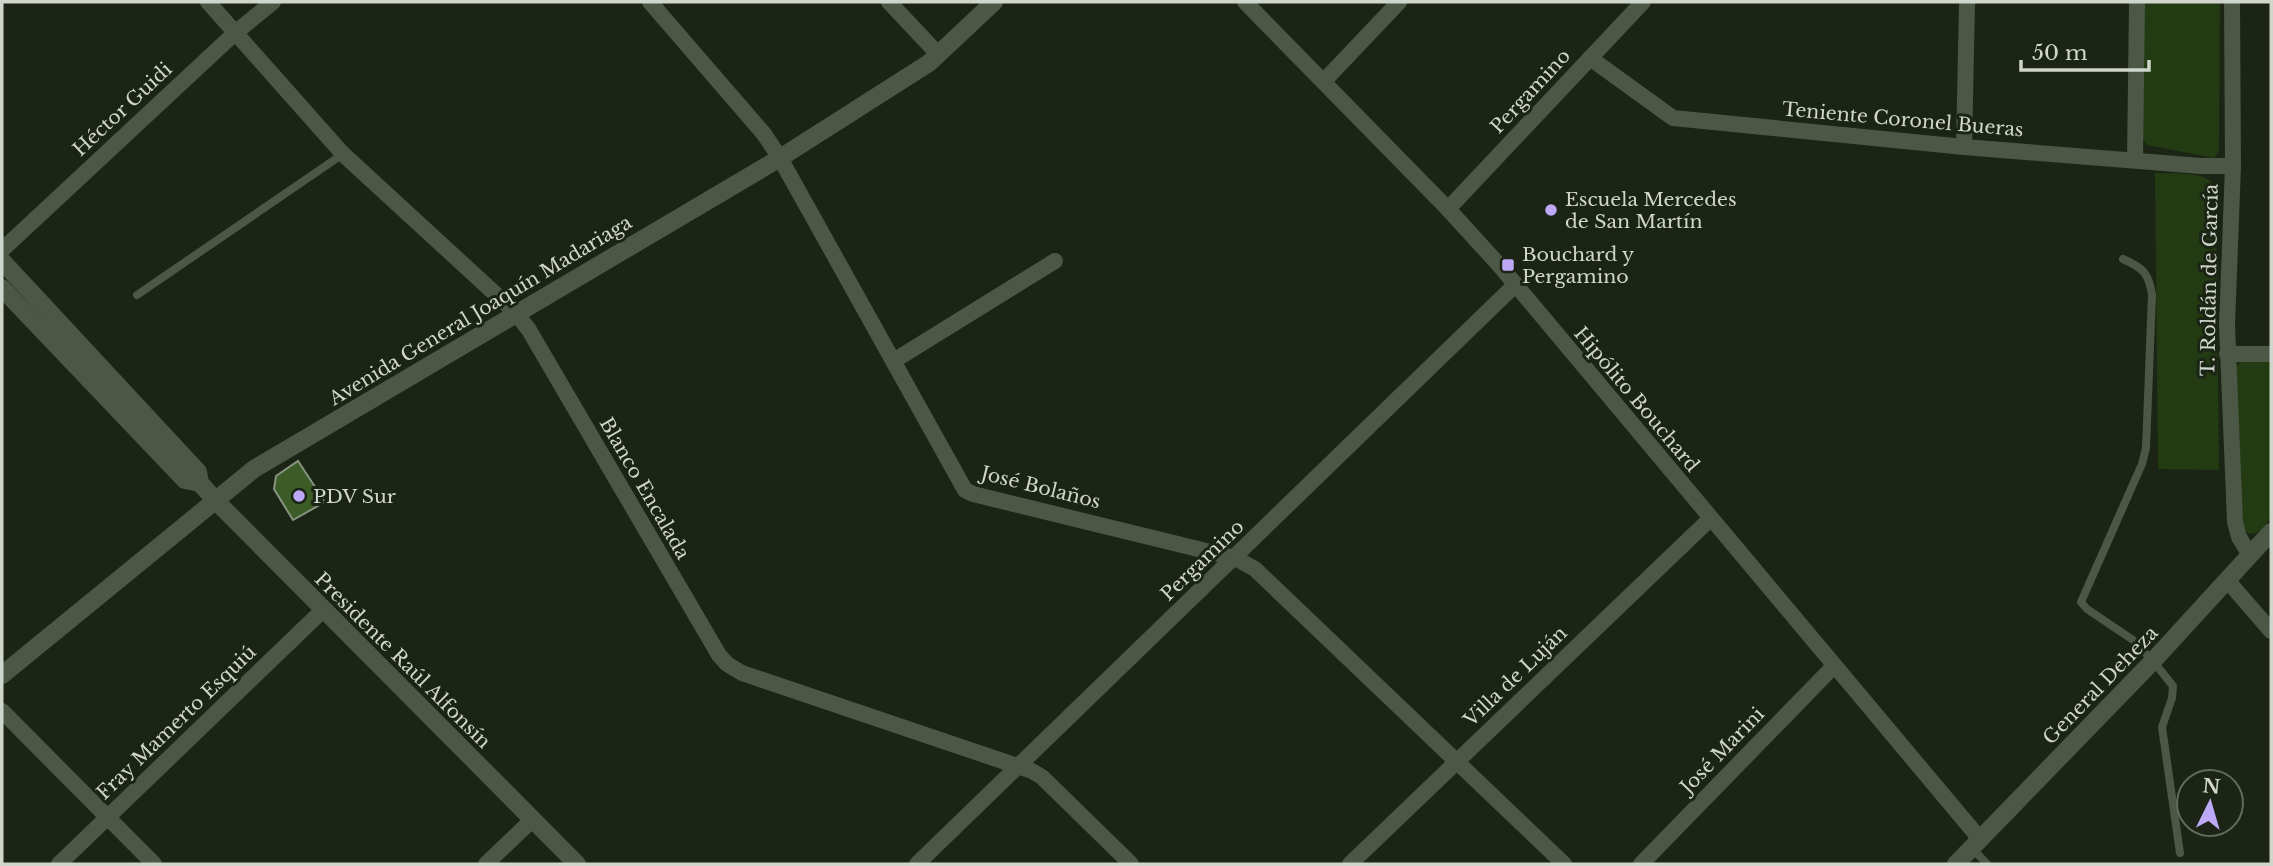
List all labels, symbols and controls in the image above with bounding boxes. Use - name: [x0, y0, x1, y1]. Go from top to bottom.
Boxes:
- scale bar: [2021, 28, 2149, 72]
- text: 50 m: [2032, 40, 2088, 66]
- street label: Pergamino: [1486, 44, 1575, 138]
- street label: Héctor Guidi: [68, 57, 177, 161]
- street label: Teniente Coronel Bueras: [1781, 97, 2025, 142]
- street label: T. Roldán de García: [2196, 183, 2223, 376]
- place label: Escuela Mercedes de San Martín: [1565, 188, 1737, 233]
- marker: Escuela Mercedes de San Martín: [1543, 202, 1559, 218]
- street label: Avenida General Joaquín Madariaga: [324, 210, 636, 411]
- place label: Bouchard y Pergamino: [1522, 243, 1634, 288]
- marker: Bouchard y Pergamino: [1500, 257, 1516, 273]
- street label: Hipólito Bouchard: [1569, 322, 1704, 477]
- street label: Blanco Encalada: [595, 413, 695, 564]
- street label: José Bolaños: [976, 461, 1103, 513]
- place label: PDV Sur: [313, 485, 396, 508]
- marker: PDV Sur: [291, 488, 307, 504]
- street label: Pergamino: [1156, 515, 1249, 606]
- street label: Presidente Raúl Alfonsín: [310, 568, 495, 753]
- street label: Villa de Luján: [1458, 621, 1572, 732]
- street label: General Deheza: [2038, 621, 2163, 749]
- street label: Fray Mamerto Esquiú: [92, 640, 261, 804]
- street label: José Marini: [1674, 702, 1769, 800]
- north arrow: [2175, 768, 2245, 838]
- text: N: [2202, 774, 2221, 799]

